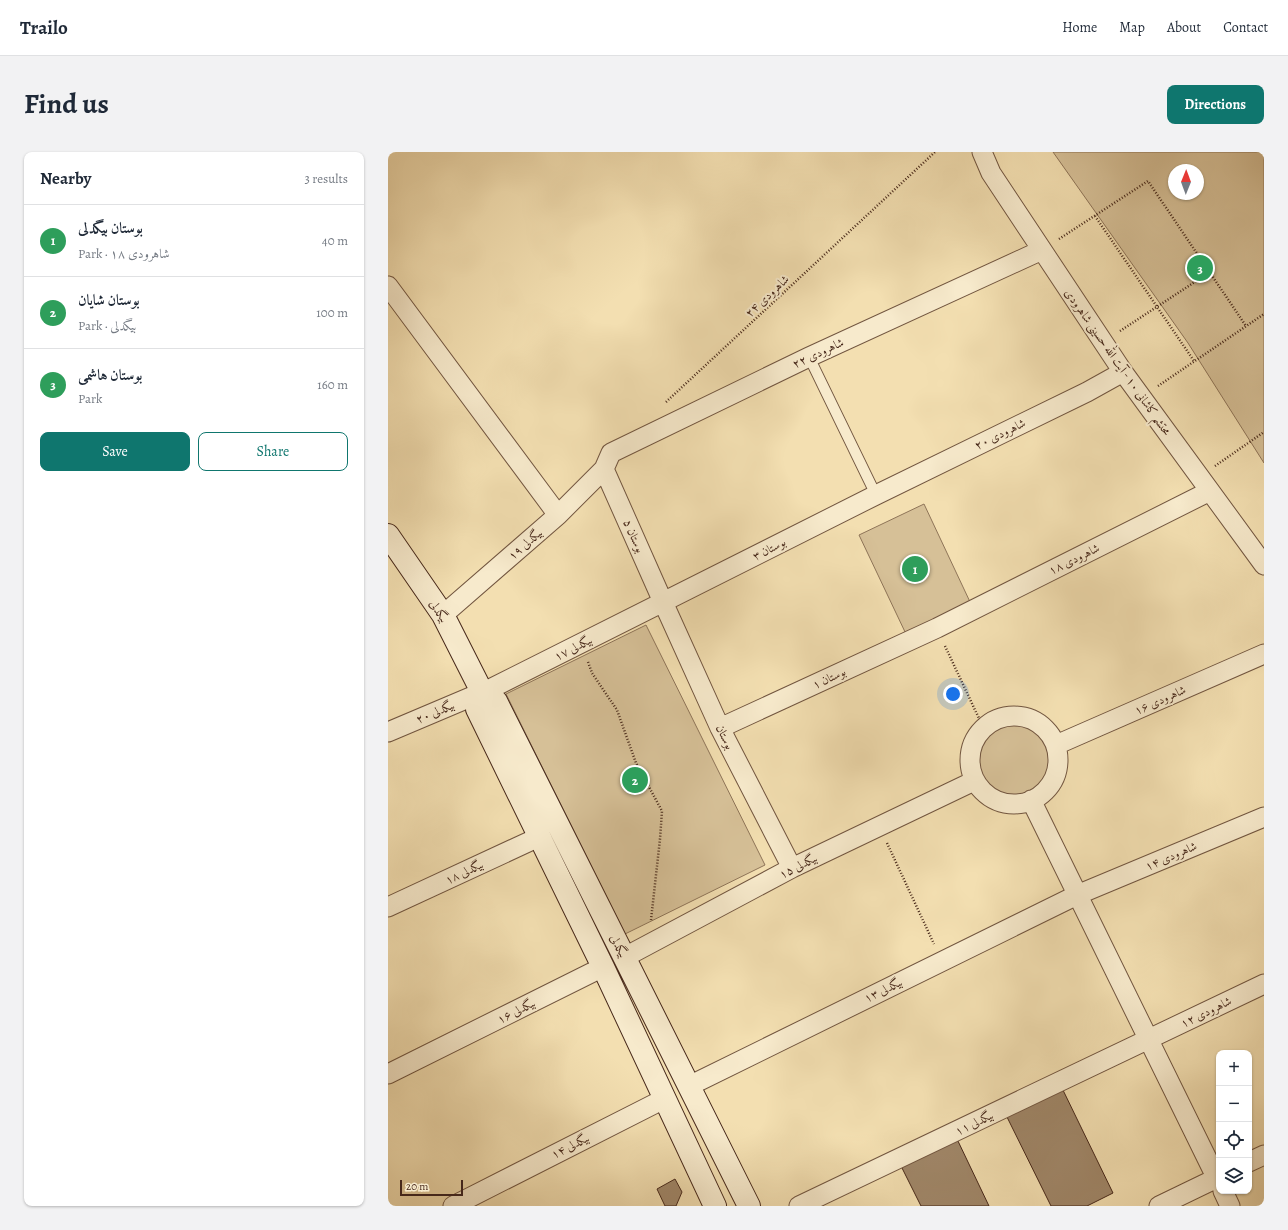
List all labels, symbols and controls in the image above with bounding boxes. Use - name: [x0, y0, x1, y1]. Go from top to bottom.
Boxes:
- text: Trailo: [20, 15, 68, 41]
- text: Home: [1062, 18, 1097, 37]
- text: Map: [1119, 18, 1145, 37]
- text: About: [1167, 18, 1201, 37]
- text: Contact: [1223, 18, 1268, 37]
- text: Find us: [24, 85, 109, 123]
- button: Directions: [1167, 85, 1264, 124]
- north arrow: [1168, 164, 1204, 200]
- text: Nearby: [40, 167, 91, 190]
- text: 3 results: [304, 170, 348, 187]
- text: بوستان بیگدلی: [78, 218, 143, 238]
- text: 1: [51, 232, 55, 249]
- text: 40 m: [322, 232, 348, 249]
- text: Park · شاهرودی ۱۸: [78, 245, 170, 262]
- pin: 3: [1187, 253, 1213, 283]
- street label: شاهرودی ۲۴: [741, 271, 793, 321]
- street label: محتشم کاشانی ۱۰ - آیت الله حسینی شاهرودی: [1058, 284, 1177, 441]
- text: بوستان شایان: [78, 290, 140, 310]
- text: 2: [50, 304, 56, 321]
- text: 100 m: [316, 304, 348, 321]
- text: Park · بیگدلی: [78, 317, 136, 334]
- street label: شاهرودی ۲۲: [790, 334, 846, 372]
- text: بوستان هاشمی: [78, 365, 142, 385]
- text: 3: [50, 376, 56, 393]
- text: 160 m: [317, 376, 348, 393]
- text: Park: [78, 390, 102, 407]
- street label: شاهرودی ۲۰: [972, 415, 1028, 453]
- button: Save: [40, 432, 190, 471]
- button: Share: [198, 432, 348, 471]
- street label: بوستان ۵: [620, 517, 648, 555]
- street label: بیگدلی ۱۹: [504, 525, 546, 563]
- street label: بوستان ۳: [750, 534, 788, 564]
- street label: شاهرودی ۱۸: [1046, 540, 1102, 578]
- pin: 1: [902, 554, 928, 584]
- street label: بیگدلی: [426, 597, 452, 625]
- street label: بیگدلی ۱۷: [551, 632, 595, 664]
- street label: بوستان ۱: [810, 663, 848, 693]
- street label: شاهرودی ۱۶: [1132, 681, 1188, 718]
- your location: [943, 684, 963, 704]
- street label: بیگدلی ۲۰: [413, 697, 457, 727]
- street label: بوستان: [712, 722, 738, 752]
- pin: 2: [622, 765, 648, 795]
- street label: شاهرودی ۱۴: [1143, 838, 1200, 874]
- street label: بیگدلی ۱۵: [776, 850, 820, 882]
- street label: بیگدلی ۱۸: [442, 856, 486, 888]
- street label: بیگدلی: [606, 932, 632, 960]
- street label: بیگدلی ۱۳: [861, 974, 905, 1006]
- street label: شاهرودی ۱۲: [1178, 993, 1234, 1031]
- street label: بیگدلی ۱۶: [494, 995, 538, 1027]
- map controls: [1216, 1050, 1252, 1194]
- button: +: [1216, 1050, 1252, 1086]
- button: −: [1216, 1086, 1252, 1122]
- street label: بیگدلی ۱۱: [952, 1107, 996, 1139]
- button: locate: [1216, 1122, 1252, 1158]
- street label: بیگدلی ۱۴: [548, 1130, 592, 1162]
- button: layers: [1216, 1158, 1252, 1194]
- scale bar: [400, 1178, 463, 1197]
- text: 20 m: [406, 1179, 428, 1194]

